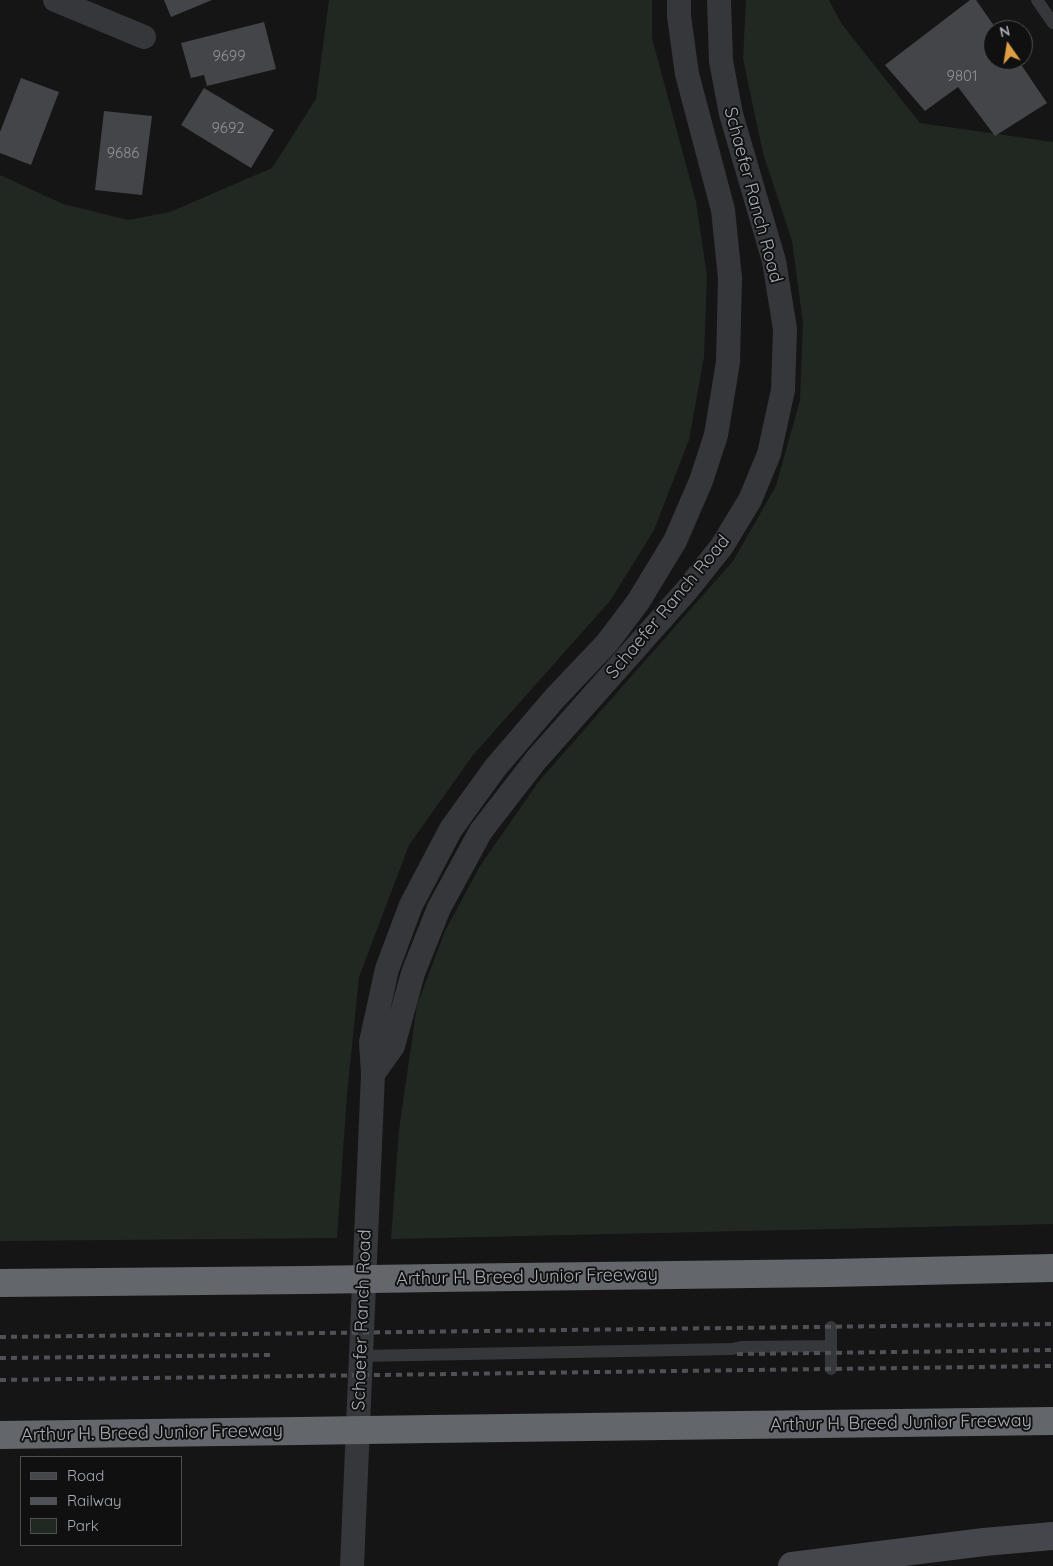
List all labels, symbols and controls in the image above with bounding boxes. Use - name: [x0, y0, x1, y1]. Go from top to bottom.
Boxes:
- north arrow: [983, 20, 1033, 70]
- text: N: [998, 21, 1012, 41]
- house number: 9699: [212, 47, 246, 65]
- house number: 9801: [947, 67, 977, 85]
- street label: Schaefer Ranch Road: [719, 105, 787, 285]
- house number: 9692: [211, 119, 245, 137]
- house number: 9686: [107, 144, 139, 162]
- street label: Schaefer Ranch Road: [602, 531, 734, 683]
- street label: Schaefer Ranch Road: [348, 1229, 376, 1411]
- street label: Arthur H. Breed Junior Freeway: [396, 1264, 658, 1290]
- street label: Arthur H. Breed Junior Freeway: [770, 1410, 1032, 1436]
- street label: Arthur H. Breed Junior Freeway: [21, 1420, 283, 1446]
- legend: [20, 1456, 182, 1546]
- text: Road: [67, 1466, 104, 1485]
- text: Railway: [67, 1491, 122, 1510]
- text: Park: [67, 1516, 99, 1535]

